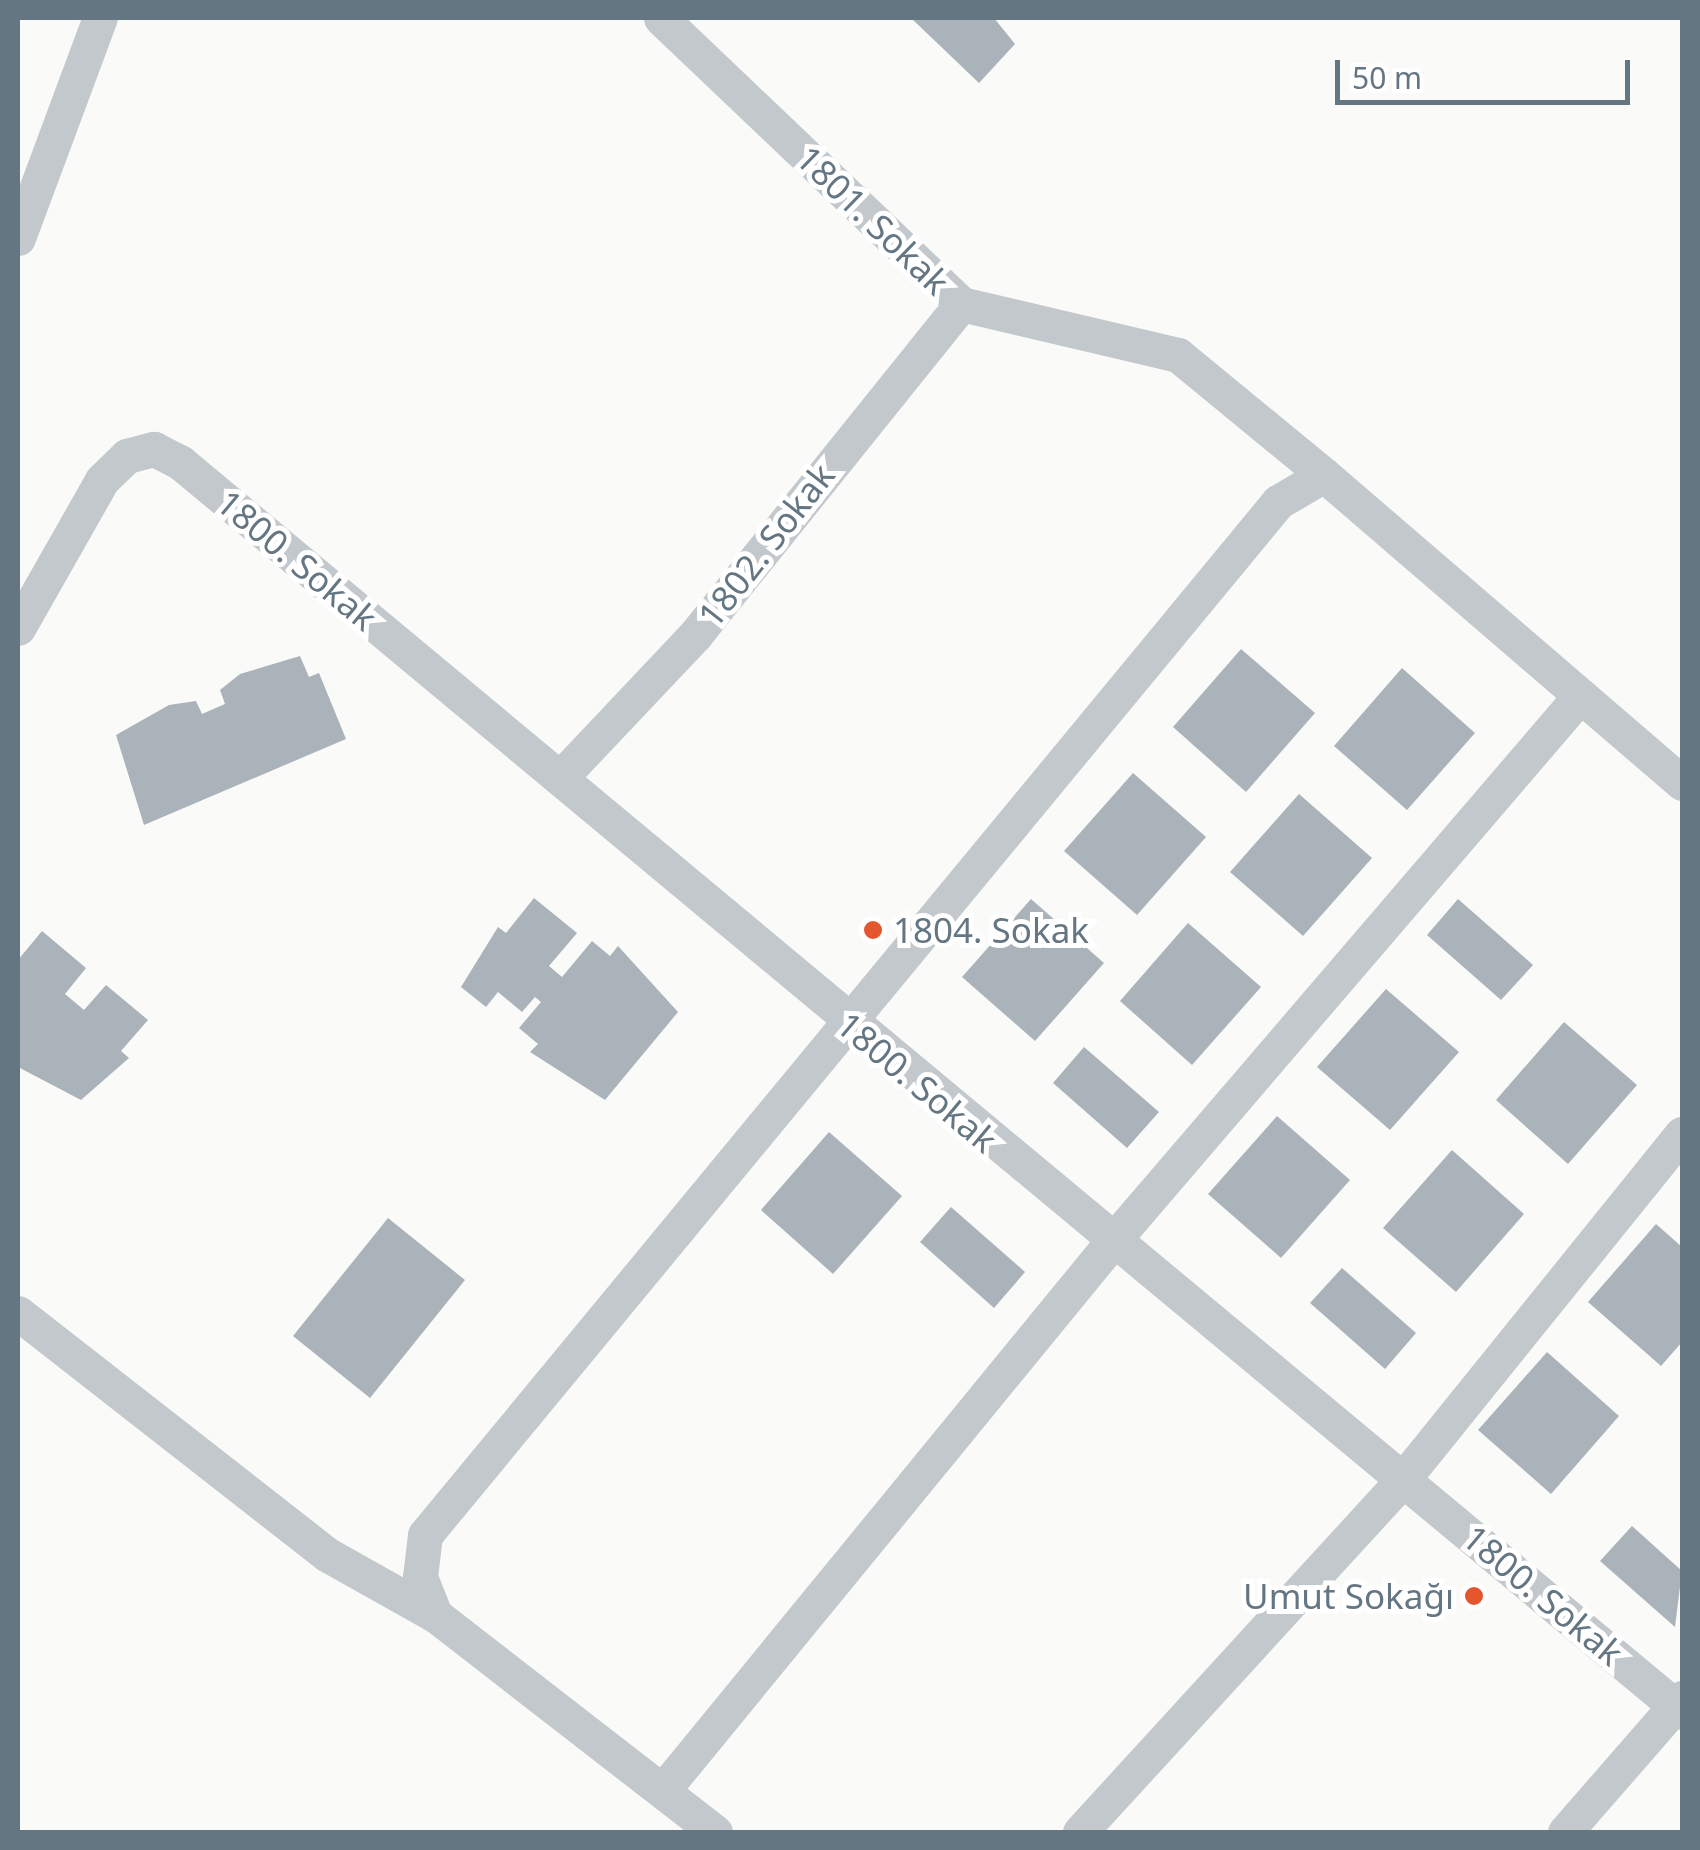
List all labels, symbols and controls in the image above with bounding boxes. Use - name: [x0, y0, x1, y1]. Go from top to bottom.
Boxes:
- scale bar: [1340, 40, 1635, 102]
- text: 50 m: [1352, 57, 1422, 98]
- street label: 1801. Sokak: [788, 137, 958, 303]
- street label: 1802. Sokak: [689, 455, 843, 635]
- street label: 1800. Sokak: [208, 481, 386, 639]
- place label: 1804. Sokak: [893, 909, 1089, 951]
- marker: 1804. Sokak: [862, 919, 884, 941]
- street label: 1800. Sokak: [828, 1003, 1006, 1161]
- street label: 1800. Sokak: [1454, 1516, 1632, 1674]
- place label: Umut Sokağı: [1243, 1575, 1454, 1617]
- marker: Umut Sokağı: [1463, 1585, 1485, 1607]

